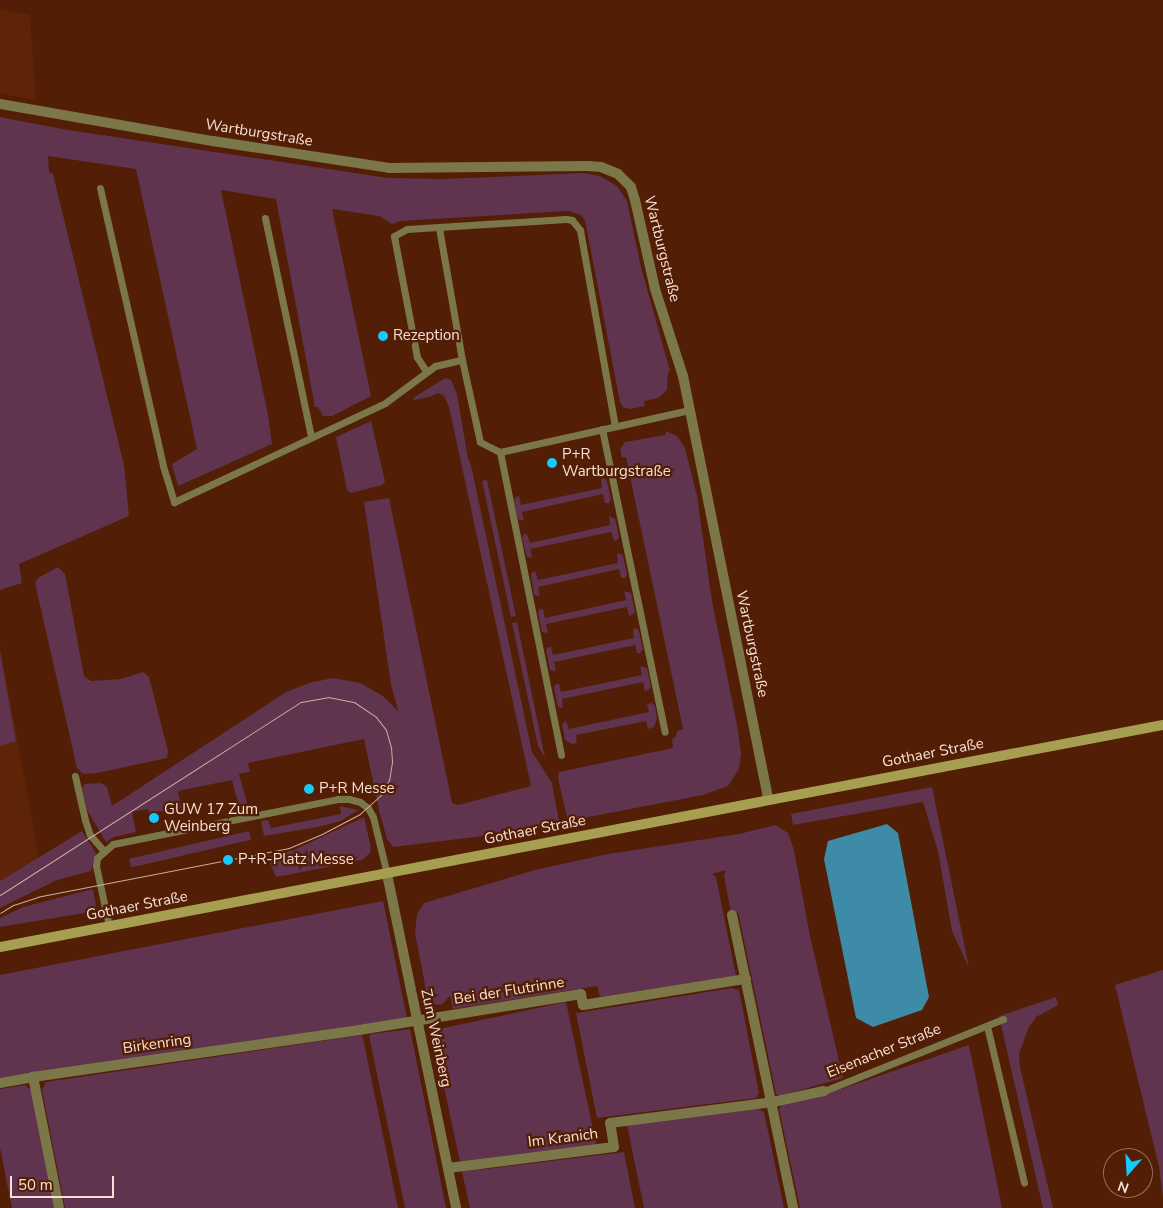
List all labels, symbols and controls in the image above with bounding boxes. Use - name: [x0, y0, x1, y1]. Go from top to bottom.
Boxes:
- street label: Wartburgstraße: [204, 116, 314, 150]
- street label: Wartburgstraße: [640, 194, 684, 304]
- place label: Rezeption: [393, 327, 460, 345]
- marker: Rezeption: [377, 330, 389, 342]
- place label: P+R Wartburgstraße: [562, 445, 671, 480]
- marker: P+R Wartburgstraße: [546, 457, 558, 469]
- street label: Wartburgstraße: [732, 589, 772, 699]
- street label: Gothaer Straße: [881, 734, 985, 772]
- place label: P+R Messe: [319, 780, 395, 798]
- marker: P+R Messe: [303, 783, 315, 795]
- place label: GUW 17 Zum Weinberg: [164, 800, 258, 835]
- street label: Gothaer Straße: [483, 811, 587, 849]
- marker: GUW 17 Zum Weinberg: [148, 812, 160, 824]
- place label: P+R-Platz Messe: [238, 851, 354, 869]
- marker: P+R-Platz Messe: [222, 854, 234, 866]
- street label: Gothaer Straße: [85, 887, 189, 925]
- street label: Bei der Flutrinne: [452, 973, 566, 1009]
- street label: Zum Weinberg: [417, 987, 455, 1089]
- street label: Eisenacher Straße: [824, 1020, 944, 1082]
- street label: Birkenring: [122, 1030, 192, 1058]
- street label: Im Kranich: [527, 1125, 599, 1151]
- north arrow: [1103, 1148, 1153, 1198]
- scale bar: [12, 1166, 116, 1198]
- text: 50 m: [18, 1175, 53, 1195]
- text: N: [1115, 1176, 1131, 1197]

